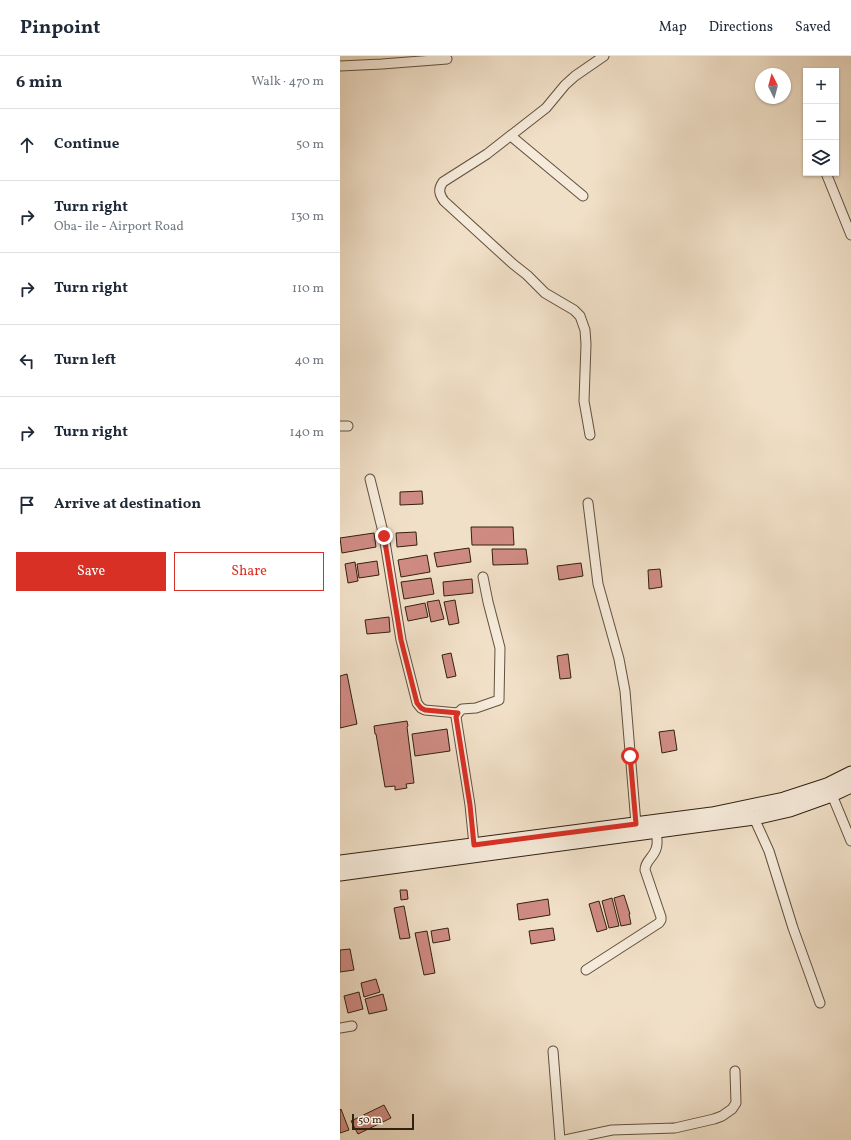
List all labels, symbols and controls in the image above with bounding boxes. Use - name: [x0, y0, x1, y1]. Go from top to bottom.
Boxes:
- text: Pinpoint: [20, 15, 100, 41]
- text: Map: [659, 18, 687, 37]
- text: Directions: [709, 18, 773, 37]
- text: Saved: [795, 18, 831, 37]
- north arrow: [755, 68, 791, 104]
- map controls: [803, 68, 839, 176]
- button: +: [803, 68, 839, 104]
- text: 6 min: [16, 71, 62, 94]
- text: Walk · 470 m: [251, 73, 324, 91]
- button: −: [803, 104, 839, 140]
- icon: ahead: [16, 134, 38, 156]
- text: Continue: [54, 134, 119, 155]
- text: 50 m: [296, 136, 324, 154]
- button: layers: [803, 140, 839, 176]
- text: Turn right: [54, 197, 128, 218]
- icon: right: [16, 206, 38, 228]
- text: 130 m: [291, 208, 324, 226]
- text: Oba- ile - Airport Road: [54, 218, 184, 236]
- icon: right: [16, 278, 38, 300]
- text: Turn right: [54, 278, 128, 299]
- text: 110 m: [292, 280, 324, 298]
- icon: left: [16, 350, 38, 372]
- text: Turn left: [54, 350, 116, 371]
- text: 40 m: [295, 352, 324, 370]
- icon: right: [16, 422, 38, 444]
- text: Turn right: [54, 422, 128, 443]
- text: 140 m: [290, 424, 324, 442]
- icon: arrive: [16, 494, 38, 516]
- text: Arrive at destination: [54, 494, 201, 515]
- route end: [375, 527, 393, 545]
- button: Save: [16, 552, 166, 591]
- button: Share: [174, 552, 324, 591]
- route start: [621, 747, 639, 765]
- scale bar: [352, 1112, 414, 1131]
- text: 50 m: [358, 1113, 382, 1128]

